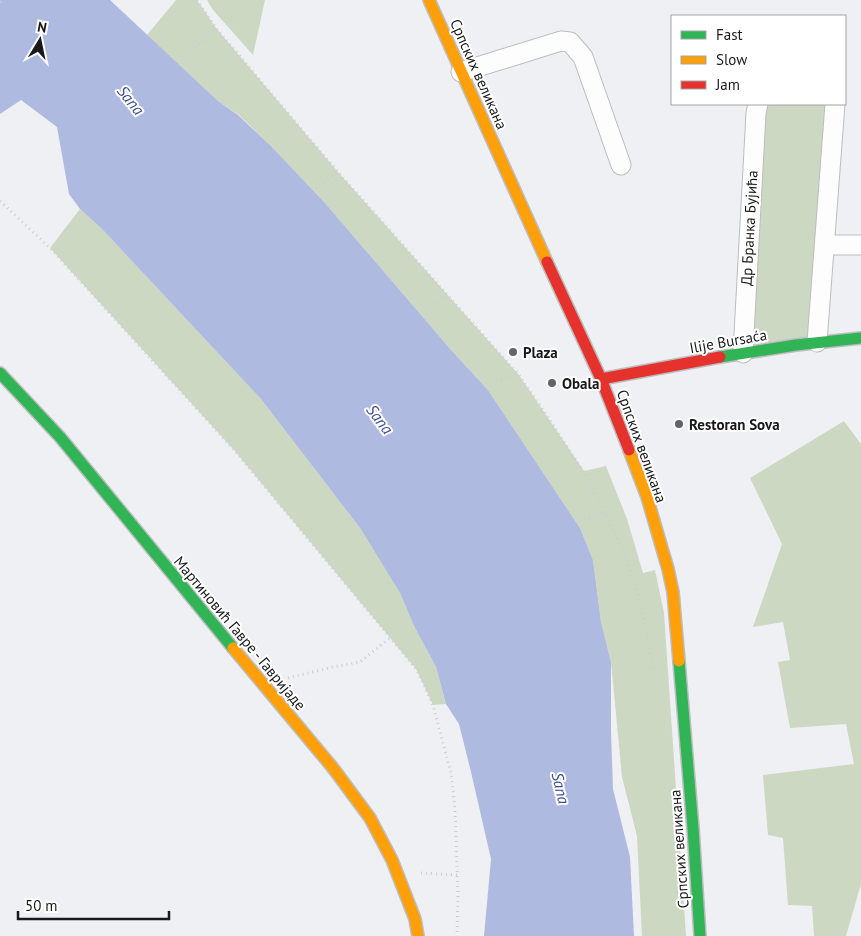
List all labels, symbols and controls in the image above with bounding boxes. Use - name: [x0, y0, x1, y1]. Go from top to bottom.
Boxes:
- north arrow: [15, 15, 65, 65]
- legend: [671, 15, 846, 105]
- street label: Српских великана: [446, 16, 512, 132]
- text: N: [36, 18, 48, 37]
- text: Fast: [716, 25, 743, 44]
- text: Slow: [716, 50, 747, 69]
- text: Jam: [715, 75, 740, 94]
- water label: Sana: [113, 81, 149, 119]
- street label: Др Бранка Бујића: [736, 170, 762, 286]
- street label: Ilije Bursaća: [688, 325, 768, 357]
- place label: Plaza: [523, 343, 558, 362]
- marker: Plaza: [507, 346, 519, 358]
- place label: Obala: [562, 374, 599, 393]
- marker: Obala: [546, 377, 558, 389]
- street label: Српских великана: [613, 387, 671, 505]
- water label: Sana: [362, 400, 398, 438]
- place label: Restoran Sova: [689, 415, 780, 434]
- marker: Restoran Sova: [673, 418, 685, 430]
- street label: Мартиновић Гавре - Гавријаде: [170, 552, 310, 714]
- water label: Sana: [548, 770, 574, 806]
- street label: Српских великана: [665, 789, 693, 909]
- scale bar: [18, 888, 169, 920]
- text: 50 m: [25, 896, 58, 915]

